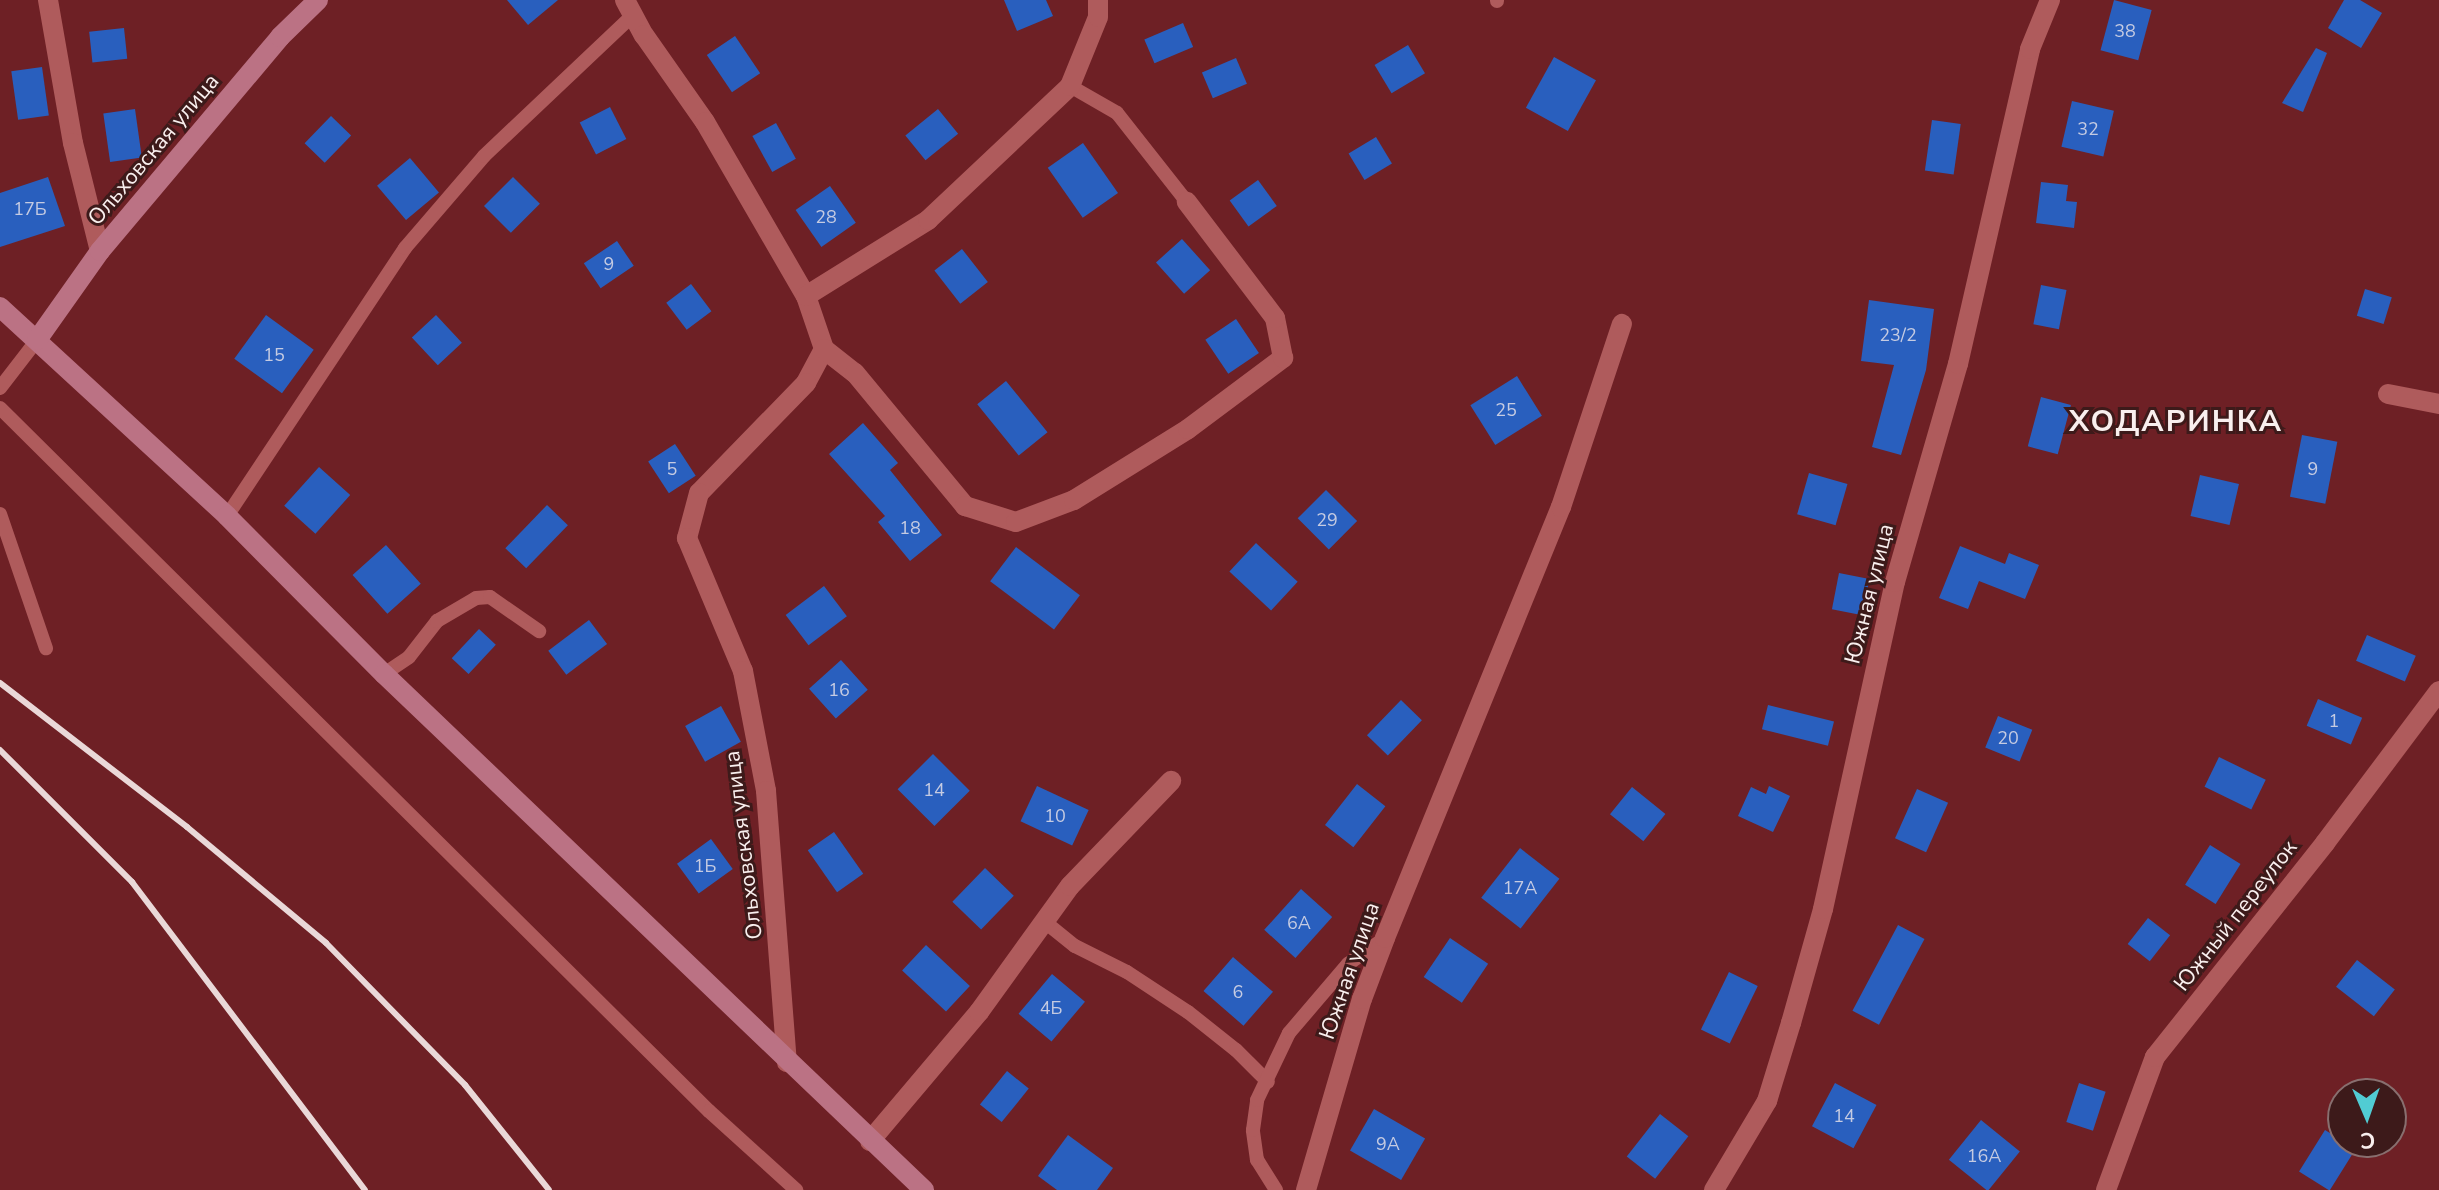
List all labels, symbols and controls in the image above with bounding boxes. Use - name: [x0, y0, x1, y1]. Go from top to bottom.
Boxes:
- house number: 38: [2114, 20, 2136, 42]
- street label: Ольховская улица: [83, 69, 225, 231]
- house number: 32: [2077, 118, 2099, 140]
- house number: 17Б: [13, 198, 47, 220]
- house number: 28: [815, 206, 837, 228]
- house number: 9: [604, 253, 614, 275]
- house number: 23/2: [1879, 324, 1917, 346]
- house number: 15: [263, 344, 285, 366]
- house number: 25: [1495, 399, 1517, 421]
- district label: ХОДАРИНКА: [2069, 404, 2283, 440]
- house number: 5: [667, 458, 677, 480]
- house number: 9: [2308, 458, 2318, 480]
- house number: 29: [1316, 509, 1338, 531]
- house number: 18: [899, 517, 921, 539]
- street label: Южная улица: [1840, 521, 1900, 667]
- house number: 16: [828, 679, 850, 701]
- house number: 1: [2329, 710, 2339, 732]
- house number: 20: [1997, 727, 2019, 749]
- street label: Ольховская улица: [719, 749, 769, 941]
- house number: 14: [923, 779, 945, 801]
- house number: 10: [1044, 805, 1066, 827]
- street label: Южный переулок: [2169, 835, 2303, 997]
- house number: 1Б: [694, 855, 716, 877]
- house number: 17А: [1503, 877, 1537, 899]
- street label: Южная улица: [1314, 899, 1386, 1043]
- house number: 6А: [1287, 912, 1311, 934]
- house number: 6: [1233, 981, 1243, 1003]
- house number: 4Б: [1040, 997, 1062, 1019]
- north arrow: [2327, 1078, 2407, 1158]
- house number: 14: [1833, 1105, 1855, 1127]
- text: С: [2360, 1125, 2376, 1155]
- house number: 9А: [1376, 1133, 1400, 1155]
- house number: 16А: [1967, 1145, 2001, 1167]

